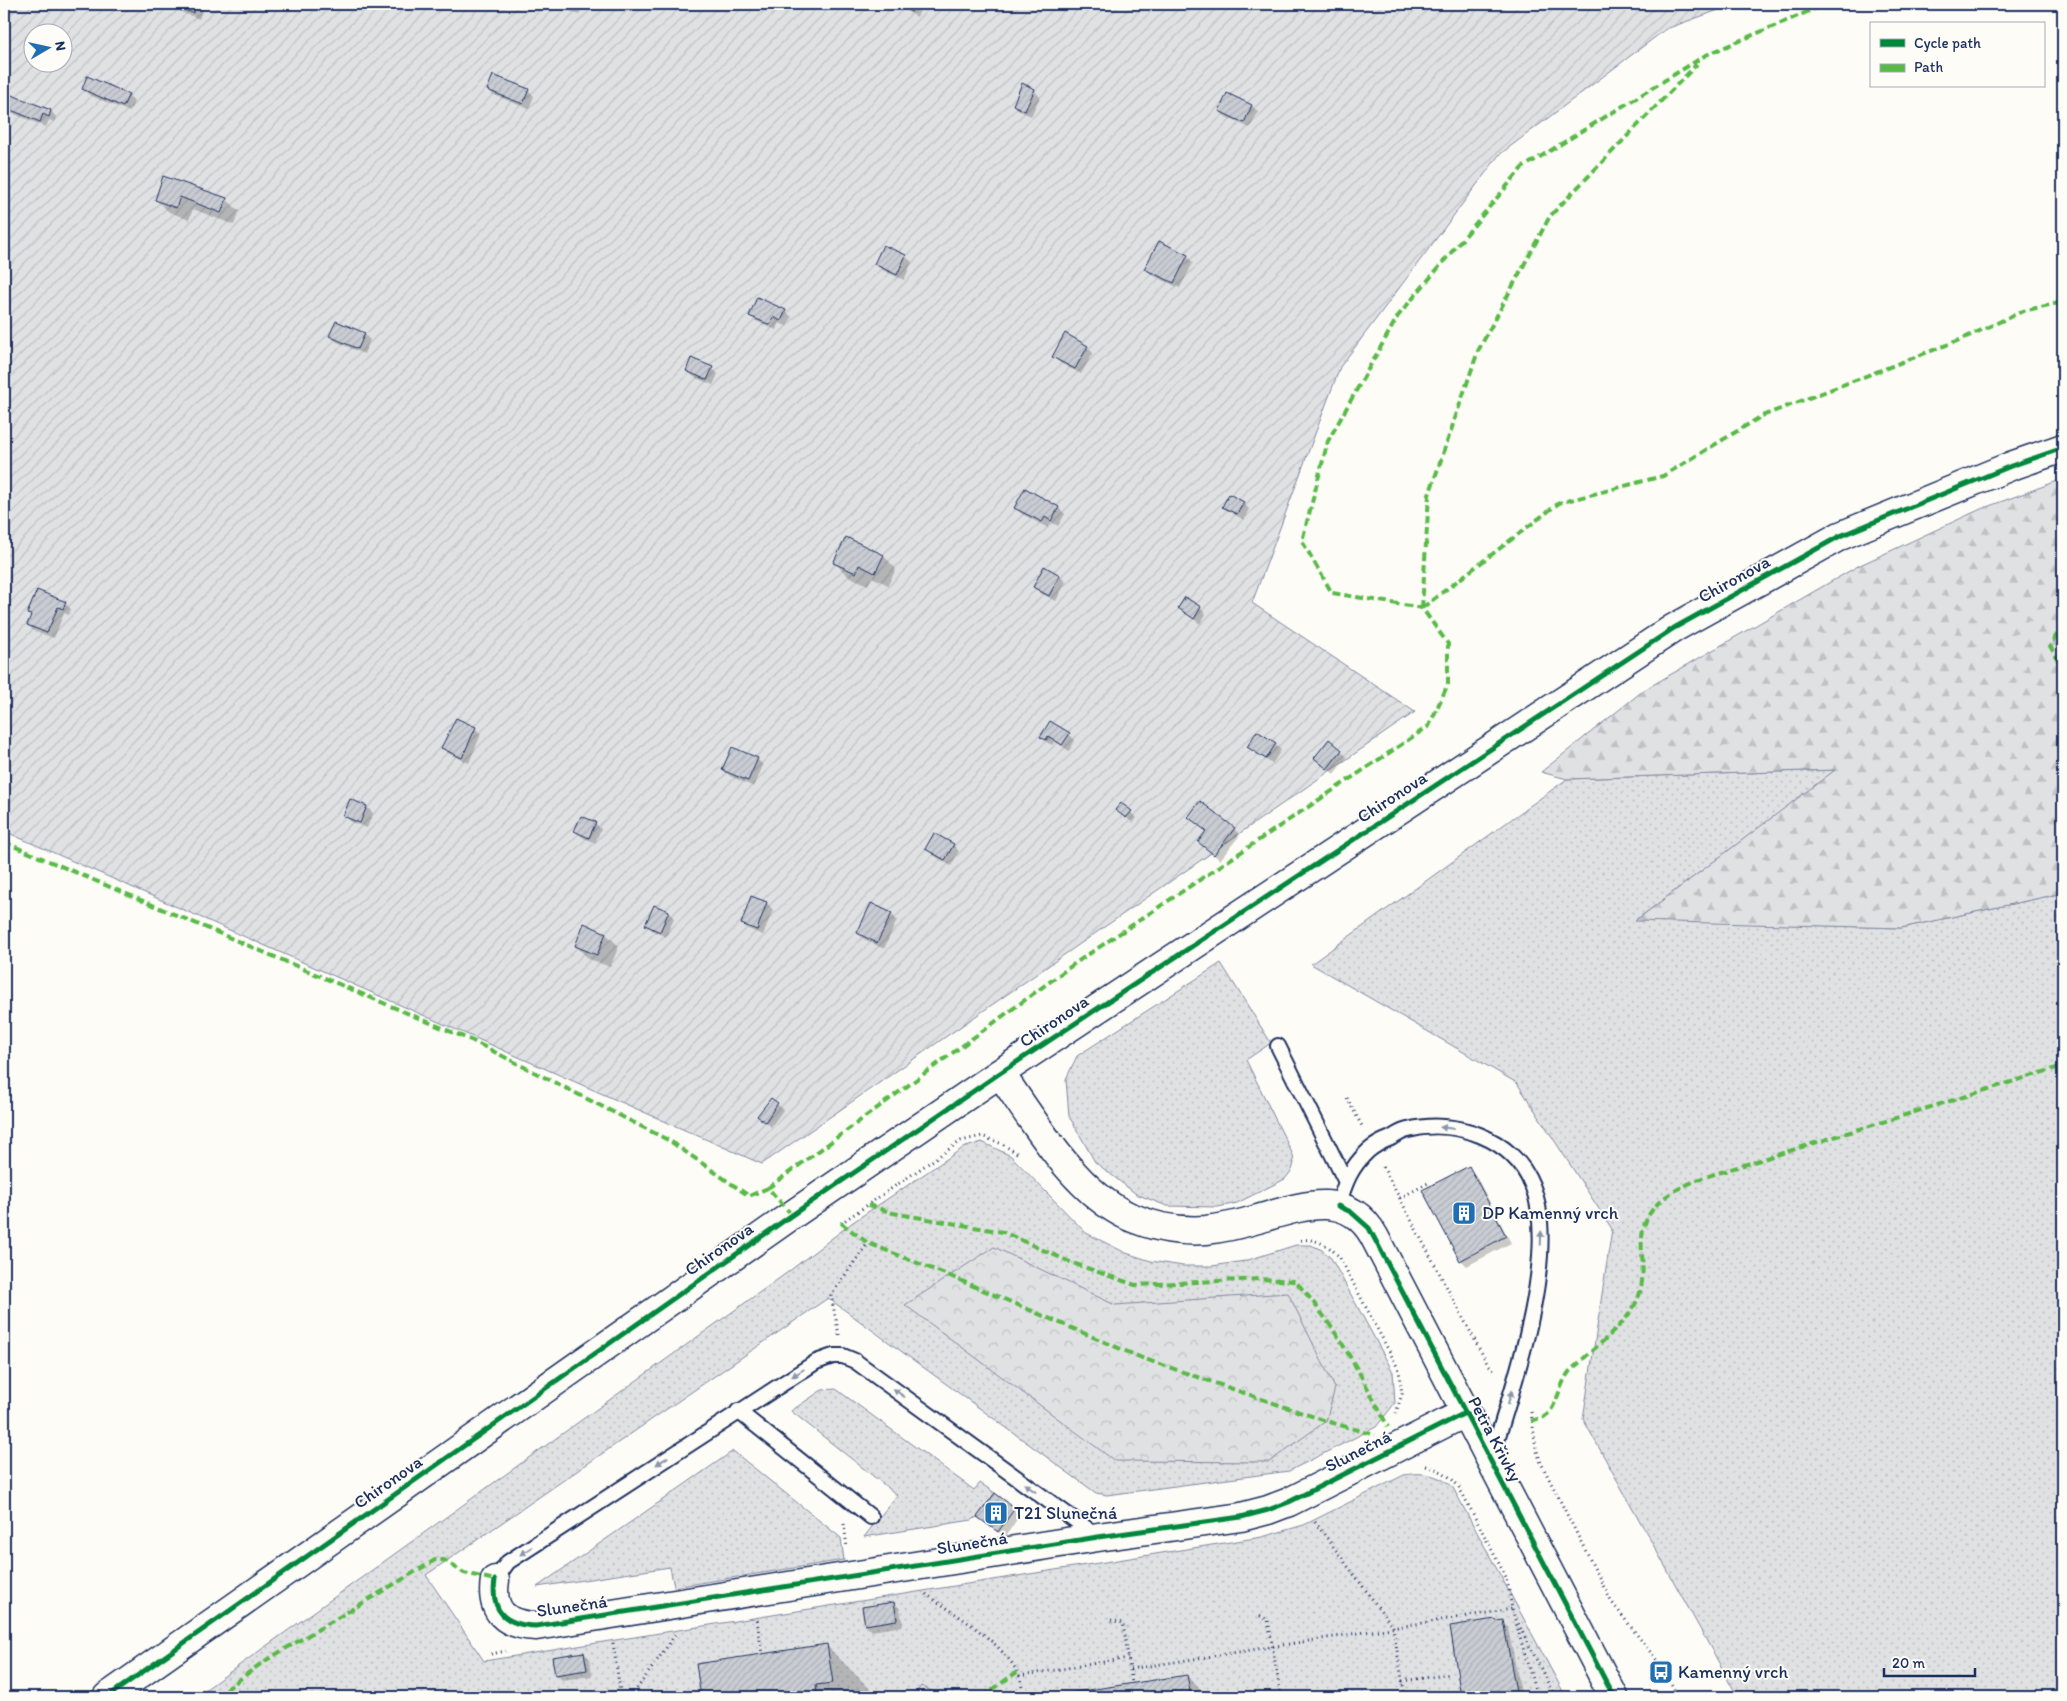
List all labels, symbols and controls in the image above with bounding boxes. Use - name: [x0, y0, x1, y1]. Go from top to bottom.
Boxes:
- north arrow: [22, 22, 72, 72]
- legend: [1870, 22, 2044, 88]
- text: Cycle path: [1914, 34, 1981, 52]
- text: N: [51, 40, 69, 52]
- text: Path: [1914, 58, 1943, 76]
- street label: Chironova: [1694, 550, 1774, 608]
- street label: Chironova: [1353, 766, 1432, 828]
- street label: Chironova: [1015, 990, 1093, 1052]
- one-way arrow: [1439, 1124, 1455, 1132]
- building icon: DP Kamenný vrch: [1451, 1200, 1477, 1226]
- place label: DP Kamenný vrch: [1482, 1202, 1619, 1224]
- street label: Chironova: [680, 1217, 758, 1281]
- one-way arrow: [1537, 1230, 1545, 1246]
- one-way arrow: [792, 1369, 805, 1378]
- one-way arrow: [893, 1387, 906, 1398]
- one-way arrow: [1507, 1390, 1515, 1405]
- street label: Petra Křivky: [1463, 1392, 1527, 1486]
- street label: Slunečná: [1321, 1425, 1395, 1477]
- street label: Chironova: [349, 1450, 427, 1514]
- one-way arrow: [655, 1457, 668, 1466]
- one-way arrow: [1023, 1483, 1037, 1493]
- building icon: T21 Slunečná: [983, 1500, 1009, 1526]
- place label: T21 Slunečná: [1014, 1502, 1118, 1524]
- street label: Slunečná: [935, 1526, 1010, 1559]
- one-way arrow: [519, 1546, 532, 1555]
- street label: Slunečná: [535, 1590, 609, 1622]
- scale bar: [1884, 1646, 1976, 1678]
- text: 20 m: [1892, 1654, 1926, 1672]
- bus stop icon: Kamenný vrch: [1648, 1659, 1674, 1685]
- place label: Kamenný vrch: [1678, 1661, 1788, 1683]

